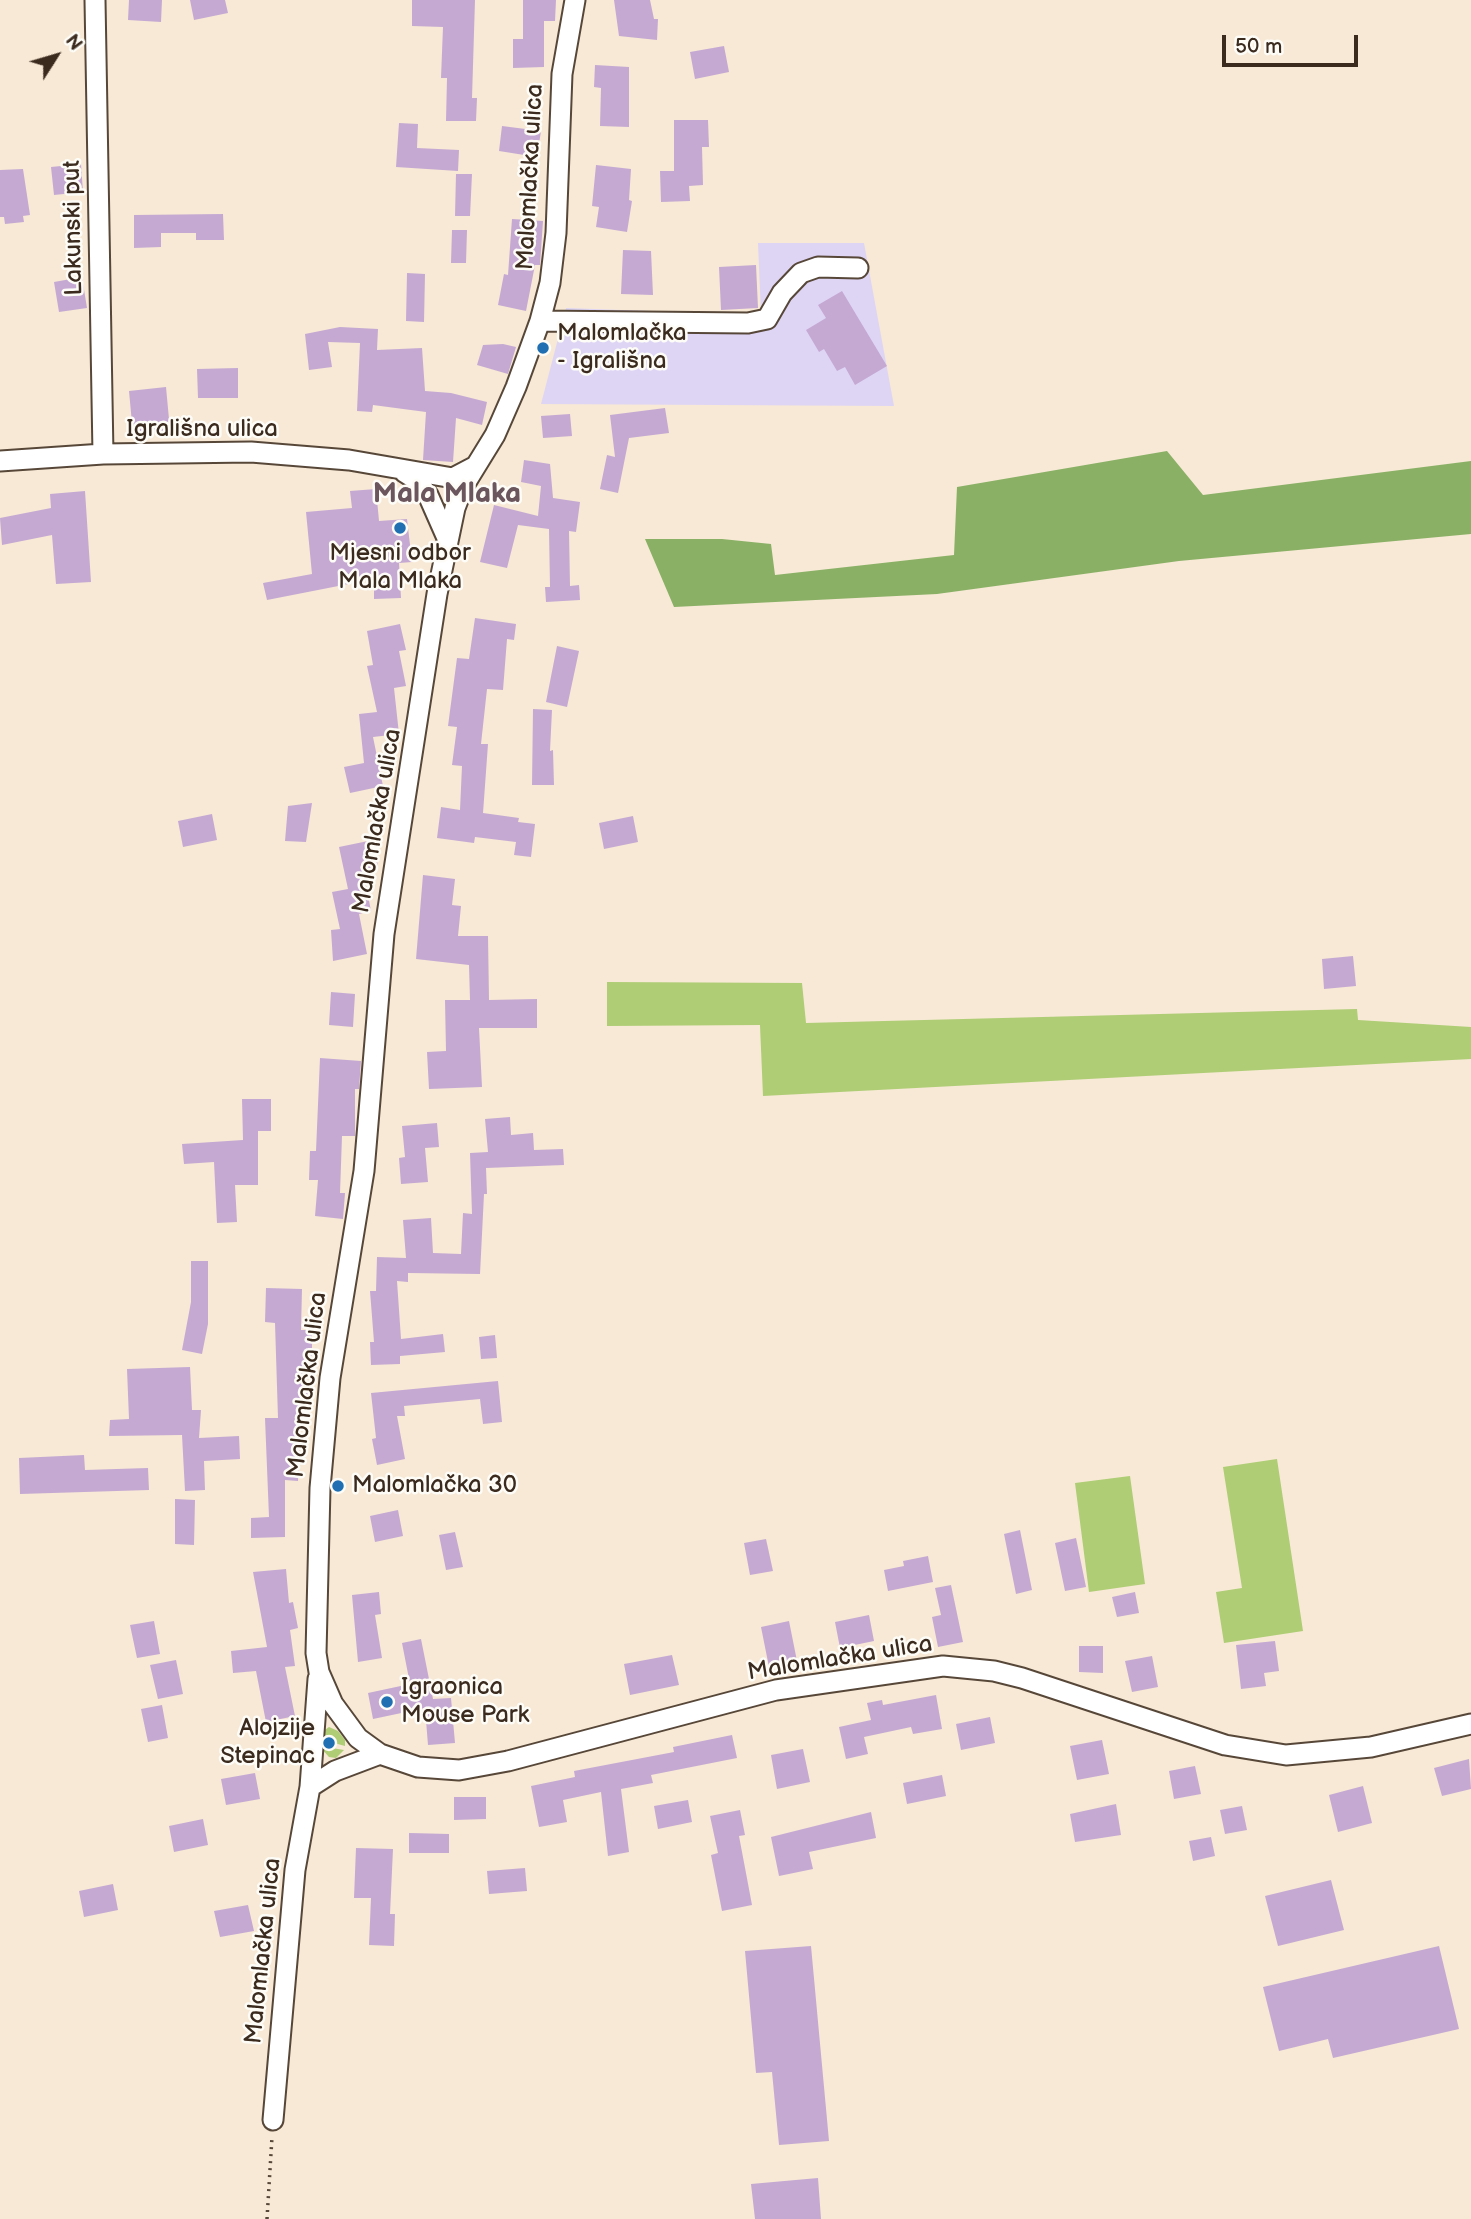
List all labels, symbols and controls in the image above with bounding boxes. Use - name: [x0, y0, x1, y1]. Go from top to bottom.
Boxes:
- north arrow: [21, 21, 91, 91]
- scale bar: [1226, 21, 1362, 65]
- text: N: [60, 30, 87, 56]
- text: 50 m: [1235, 34, 1282, 59]
- street label: Malomlačka ulica: [512, 83, 550, 271]
- street label: Lakunski put: [58, 160, 90, 296]
- place label: Malomlačka - Igrališna: [557, 320, 687, 376]
- marker: Malomlačka - Igrališna: [535, 340, 551, 356]
- street label: Igrališna ulica: [126, 416, 278, 444]
- district label: Mala Mlaka: [373, 478, 521, 512]
- marker: Mjesni odbor Mala Mlaka: [392, 520, 408, 536]
- place label: Mjesni odbor Mala Mlaka: [329, 540, 471, 596]
- street label: Malomlačka ulica: [348, 727, 408, 915]
- street label: Malomlačka ulica: [282, 1291, 334, 1479]
- place label: Malomlačka 30: [352, 1472, 517, 1500]
- marker: Malomlačka 30: [330, 1478, 346, 1494]
- street label: Malomlačka ulica: [746, 1630, 934, 1688]
- place label: Igraonica Mouse Park: [401, 1674, 529, 1730]
- marker: Igraonica Mouse Park: [379, 1694, 395, 1710]
- place label: Alojzije Stepinac: [220, 1715, 315, 1771]
- marker: Alojzije Stepinac: [321, 1735, 337, 1751]
- street label: Malomlačka ulica: [240, 1857, 288, 2045]

